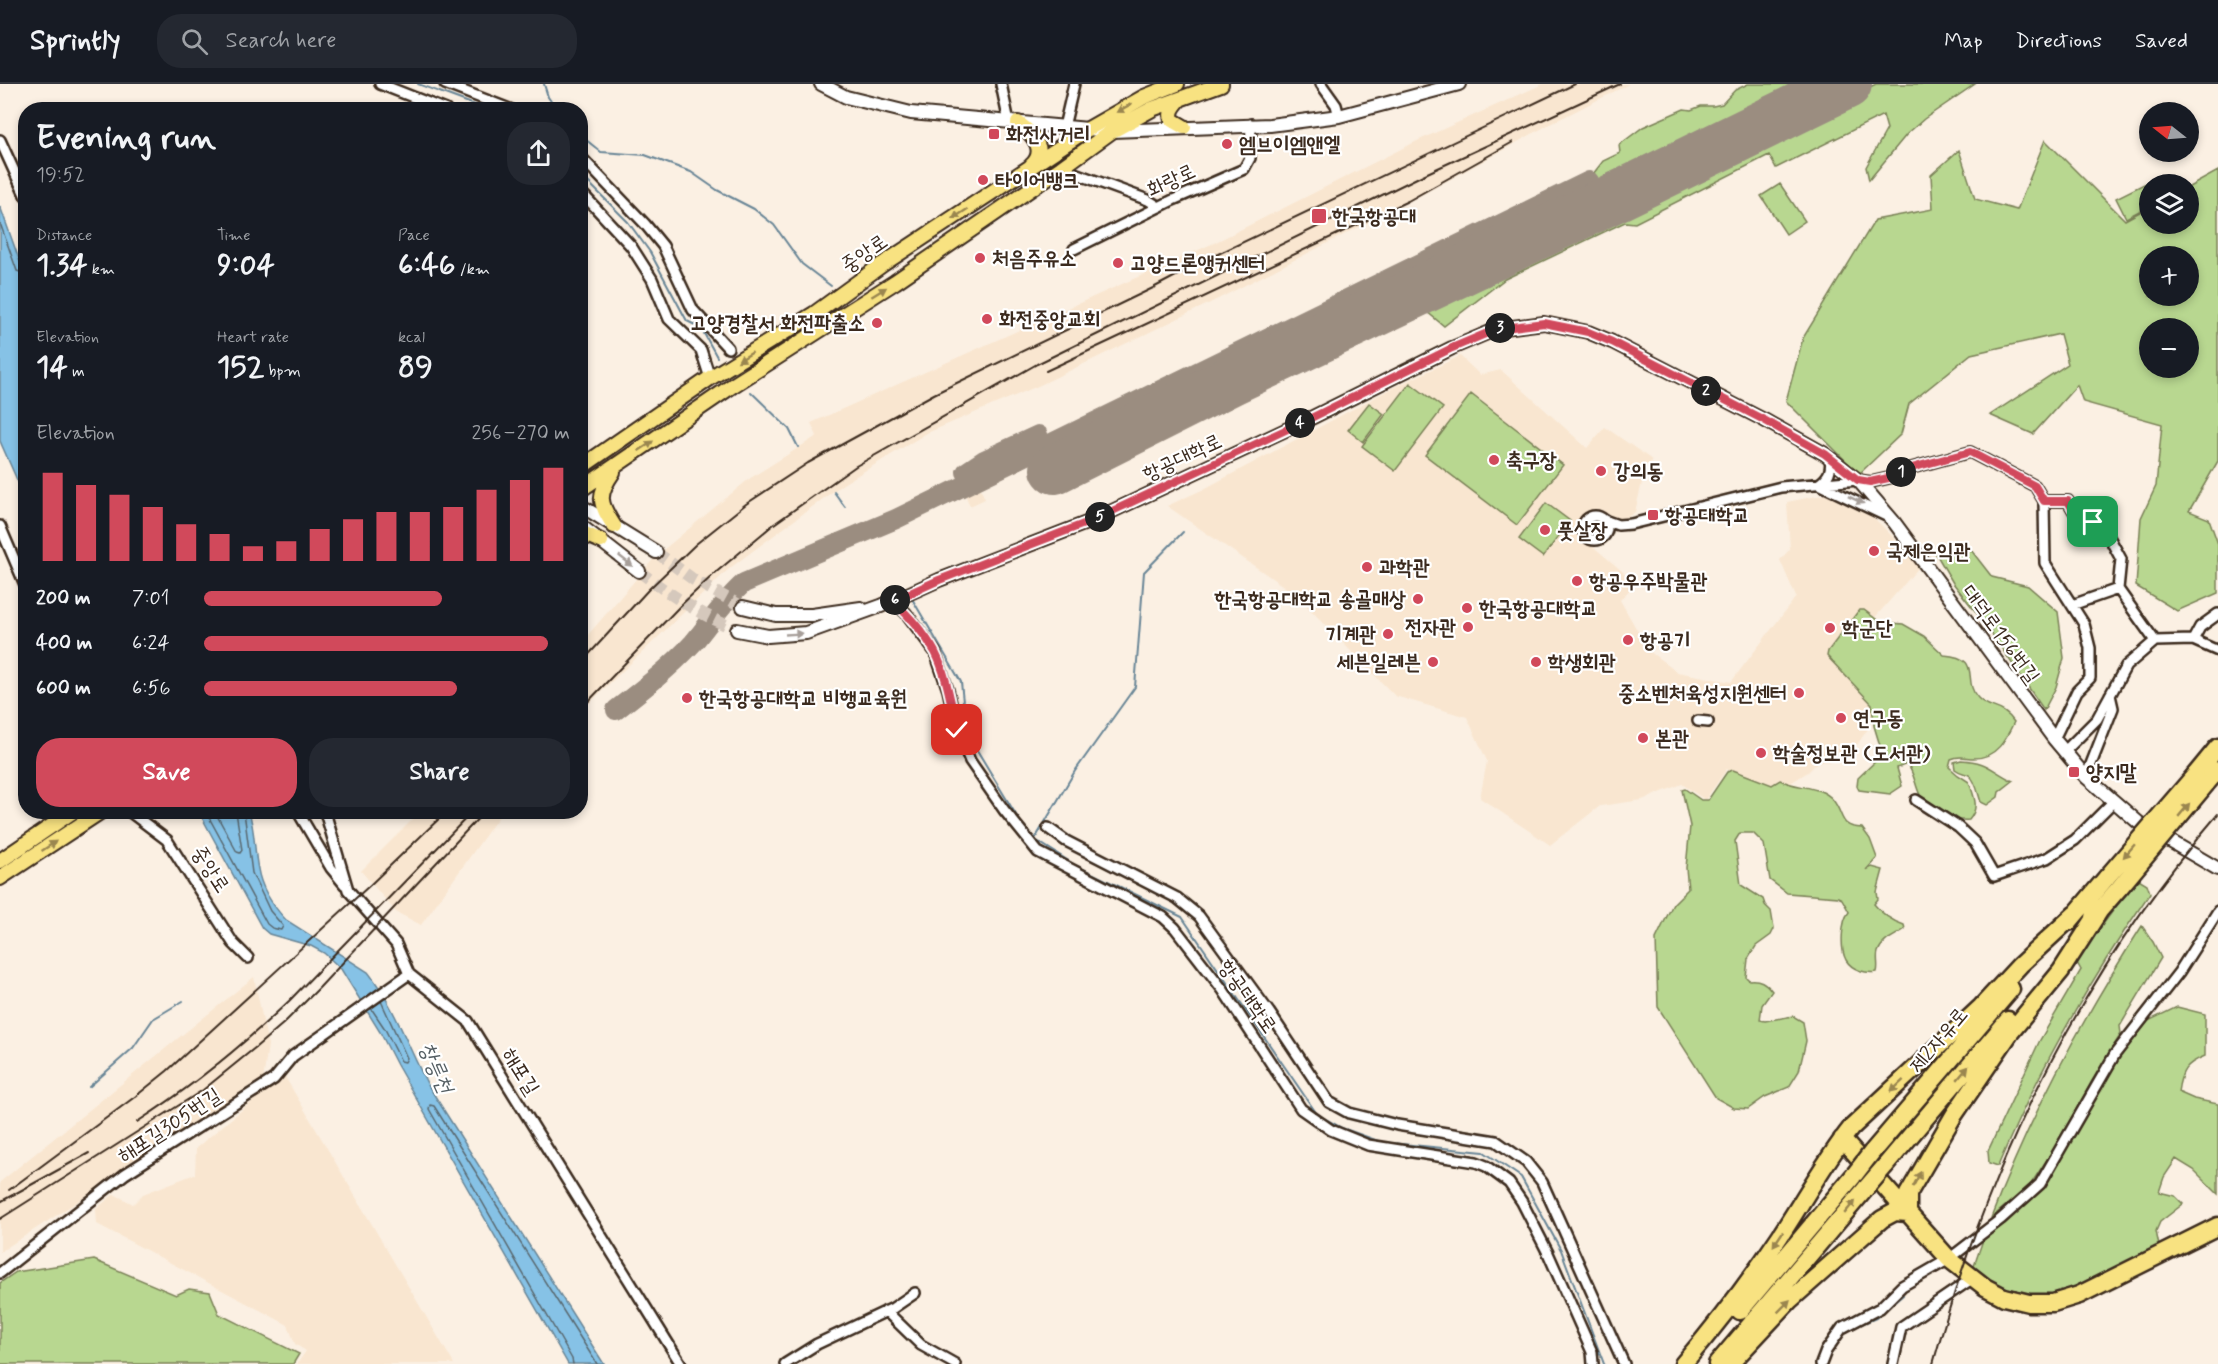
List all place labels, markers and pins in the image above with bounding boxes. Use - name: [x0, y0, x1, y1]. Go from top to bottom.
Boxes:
- place label: 화전사거리: [1006, 121, 1091, 149]
- marker: 화전사거리: [987, 127, 1001, 141]
- place label: 엠브이엠앤엘: [1239, 131, 1340, 159]
- marker: 엠브이엠앤엘: [1220, 137, 1234, 151]
- place label: 타이어뱅크: [995, 167, 1080, 195]
- marker: 타이어뱅크: [976, 173, 990, 187]
- place label: 한국항공대: [1331, 203, 1417, 231]
- marker: 한국항공대: [1310, 207, 1328, 225]
- place label: 처음주유소: [992, 245, 1077, 273]
- place label: 고양드론앵커센터: [1130, 250, 1265, 278]
- marker: 처음주유소: [973, 251, 987, 265]
- marker: 고양드론앵커센터: [1111, 256, 1125, 270]
- place label: 화전중앙교회: [999, 306, 1100, 334]
- place label: 고양경찰서 화전파출소: [690, 310, 865, 338]
- marker: 화전중앙교회: [980, 312, 994, 326]
- pin: 3: [1485, 313, 1515, 343]
- marker: 고양경찰서 화전파출소: [870, 316, 884, 330]
- pin: 2: [1691, 376, 1721, 406]
- pin: 4: [1285, 408, 1315, 438]
- place label: 축구장: [1506, 447, 1557, 475]
- marker: 축구장: [1487, 453, 1501, 467]
- pin: 1: [1886, 457, 1916, 487]
- place label: 강의동: [1613, 458, 1664, 486]
- marker: 강의동: [1594, 464, 1608, 478]
- pin: [2067, 496, 2118, 547]
- pin: 5: [1085, 502, 1115, 532]
- place label: 항공대학교: [1664, 502, 1750, 530]
- marker: 항공대학교: [1646, 508, 1660, 522]
- place label: 풋살장: [1557, 517, 1608, 545]
- marker: 풋살장: [1538, 523, 1552, 537]
- place label: 국제은익관: [1886, 538, 1971, 566]
- marker: 국제은익관: [1867, 544, 1881, 558]
- place label: 과학관: [1379, 554, 1430, 582]
- marker: 과학관: [1360, 560, 1374, 574]
- place label: 항공우주박물관: [1588, 568, 1707, 596]
- marker: 항공우주박물관: [1570, 574, 1584, 588]
- pin: 6: [880, 585, 910, 615]
- place label: 한국항공대학교 송골매상: [1213, 586, 1406, 614]
- marker: 한국항공대학교 송골매상: [1411, 592, 1425, 606]
- place label: 한국항공대학교: [1478, 595, 1597, 623]
- marker: 한국항공대학교: [1460, 601, 1474, 615]
- place label: 전자관: [1405, 614, 1456, 642]
- place label: 학군단: [1841, 615, 1893, 643]
- marker: 전자관: [1461, 620, 1475, 634]
- place label: 기계관: [1325, 621, 1376, 649]
- marker: 학군단: [1823, 621, 1837, 635]
- marker: 기계관: [1381, 627, 1395, 641]
- place label: 항공기: [1639, 627, 1691, 655]
- marker: 항공기: [1621, 633, 1635, 647]
- place label: 세븐일레븐: [1337, 649, 1421, 677]
- place label: 학생회관: [1547, 649, 1616, 677]
- marker: 세븐일레븐: [1426, 655, 1440, 669]
- marker: 학생회관: [1529, 655, 1543, 669]
- place label: 중소벤처육성지원센터: [1618, 680, 1787, 708]
- place label: 한국항공대학교 비행교육원: [698, 685, 908, 713]
- marker: 중소벤처육성지원센터: [1792, 686, 1806, 700]
- marker: 한국항공대학교 비행교육원: [680, 691, 694, 705]
- pin: [931, 704, 982, 755]
- place label: 연구동: [1853, 705, 1904, 733]
- marker: 연구동: [1834, 711, 1848, 725]
- place label: 본관: [1655, 725, 1689, 753]
- marker: 본관: [1636, 731, 1650, 745]
- place label: 학술정보관 (도서관): [1772, 740, 1931, 768]
- marker: 학술정보관 (도서관): [1754, 746, 1768, 760]
- place label: 양지말: [2086, 759, 2137, 787]
- marker: 양지말: [2067, 765, 2081, 779]

